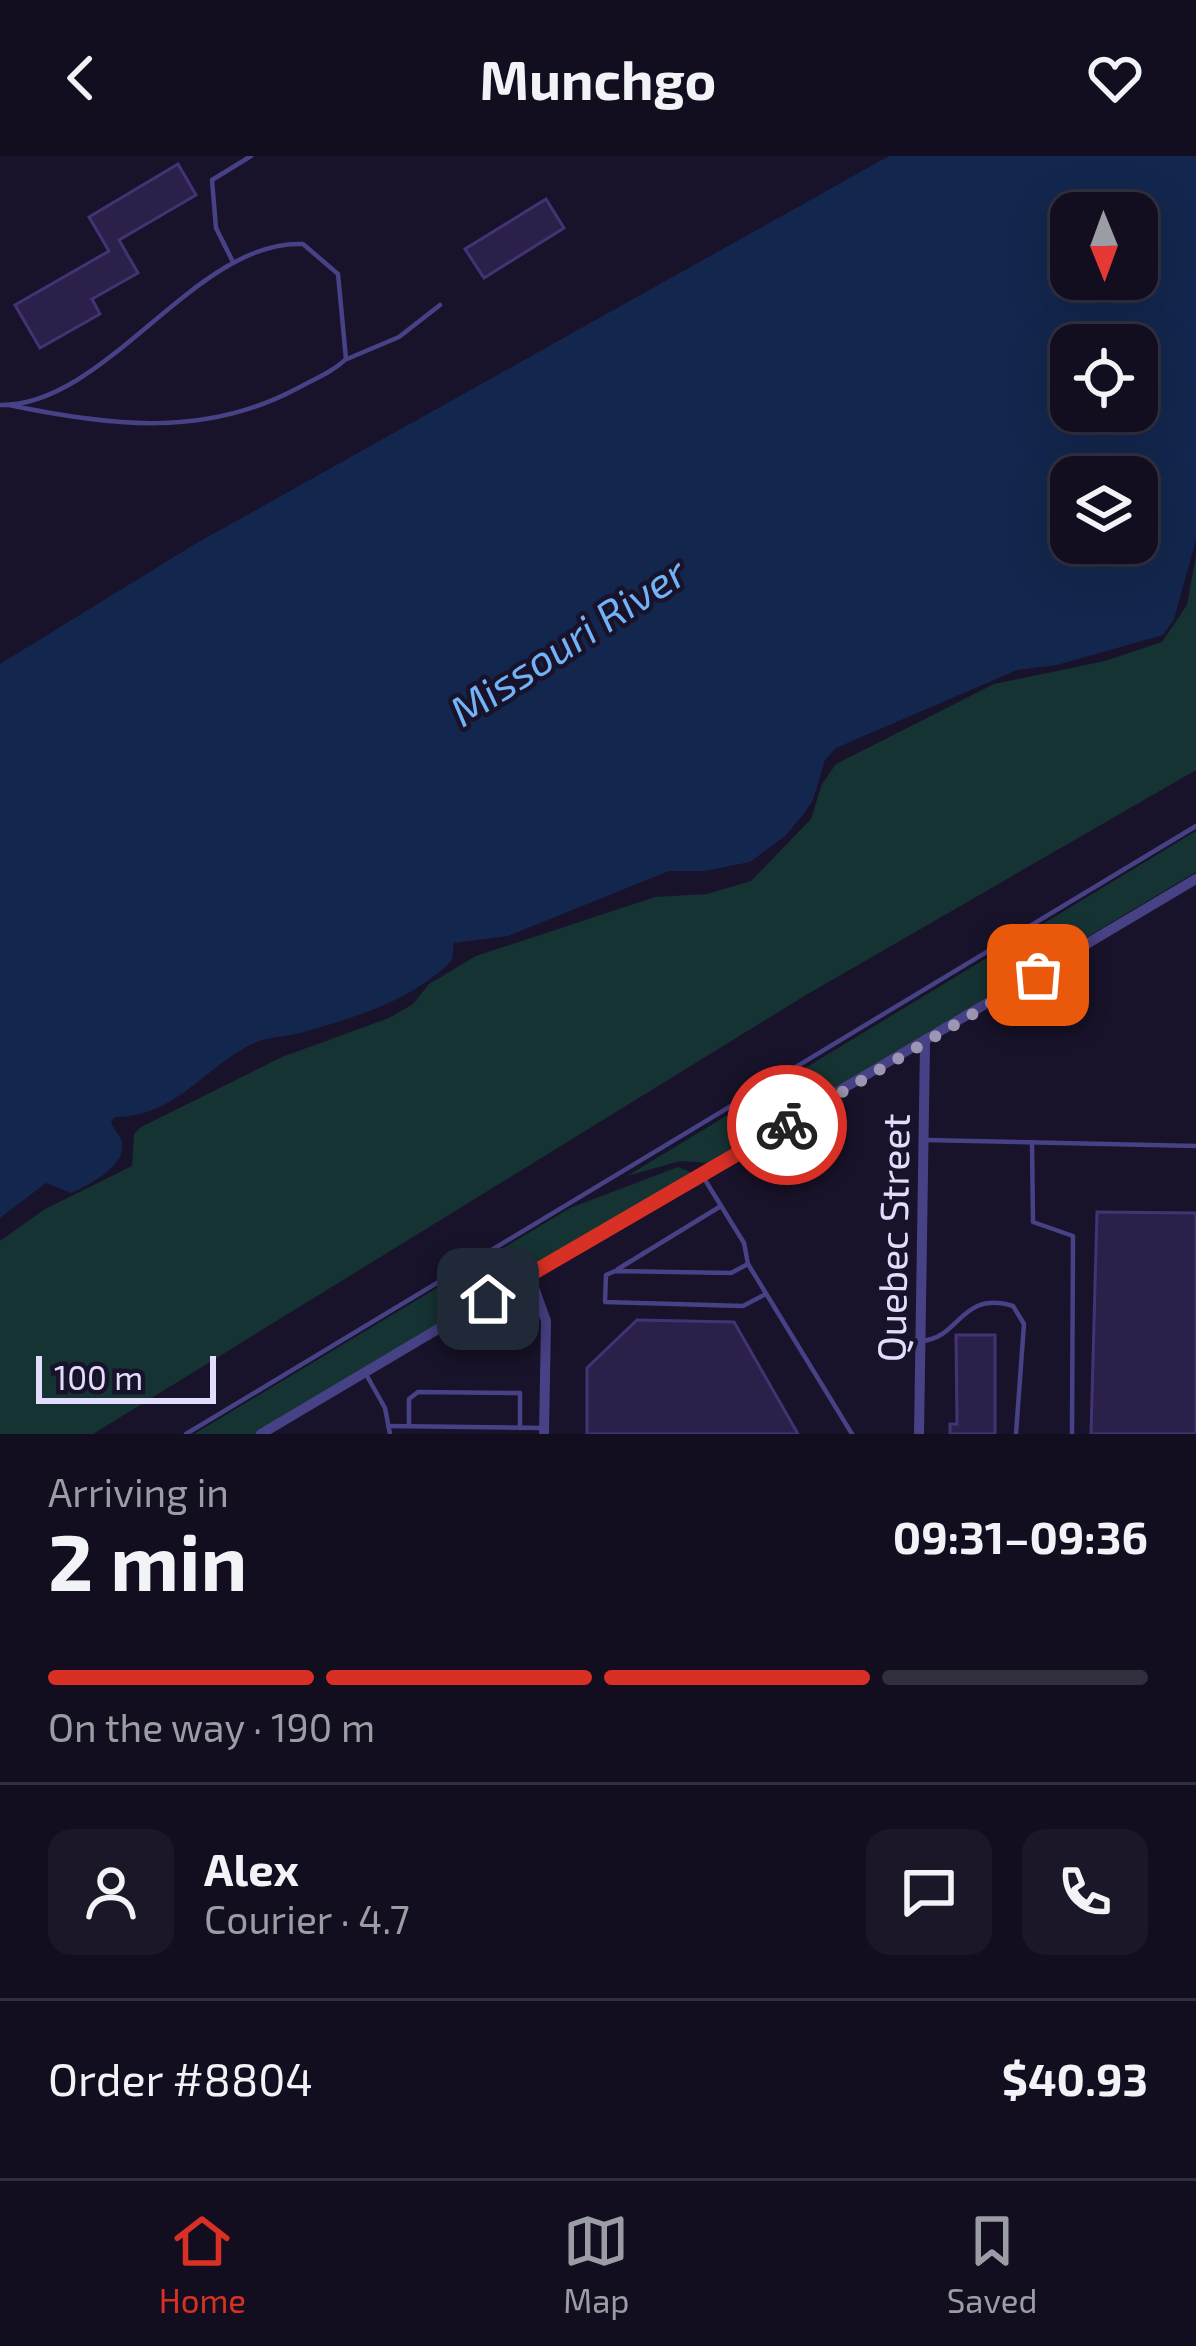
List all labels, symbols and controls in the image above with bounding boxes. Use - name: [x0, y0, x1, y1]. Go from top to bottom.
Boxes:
- icon: back: [48, 45, 114, 111]
- icon: heart: [1082, 45, 1148, 111]
- text: Munchgo: [480, 46, 716, 111]
- north arrow: [1050, 192, 1158, 300]
- map controls: [1050, 192, 1158, 564]
- button: locate: [1050, 324, 1158, 432]
- button: layers: [1050, 456, 1158, 564]
- water label: Missouri River: [440, 544, 696, 735]
- pin: [987, 924, 1089, 1026]
- icon: bag: [1005, 942, 1071, 1008]
- courier: [727, 1065, 847, 1185]
- icon: bike: [754, 1092, 820, 1158]
- street label: Quebec Street: [866, 1113, 918, 1363]
- pin: [437, 1248, 539, 1350]
- icon: home: [455, 1266, 521, 1332]
- scale bar: [36, 1350, 216, 1403]
- text: 100 m: [54, 1357, 143, 1397]
- text: Arriving in: [48, 1468, 229, 1515]
- text: 09:31–09:36: [893, 1509, 1148, 1563]
- text: 2 min: [48, 1513, 247, 1607]
- text: On the way · 190 m: [48, 1703, 375, 1750]
- button: person: [48, 1829, 174, 1955]
- button: chat: [866, 1829, 992, 1955]
- button: phone: [1022, 1829, 1148, 1955]
- text: Alex: [204, 1841, 299, 1895]
- text: Courier · 4.7: [204, 1895, 410, 1942]
- text: Order #8804: [48, 2051, 313, 2105]
- text: $40.93: [1002, 2051, 1148, 2105]
- tab: Home: [159, 2208, 246, 2320]
- tab: Map: [563, 2208, 630, 2320]
- tab: Saved: [947, 2208, 1037, 2320]

